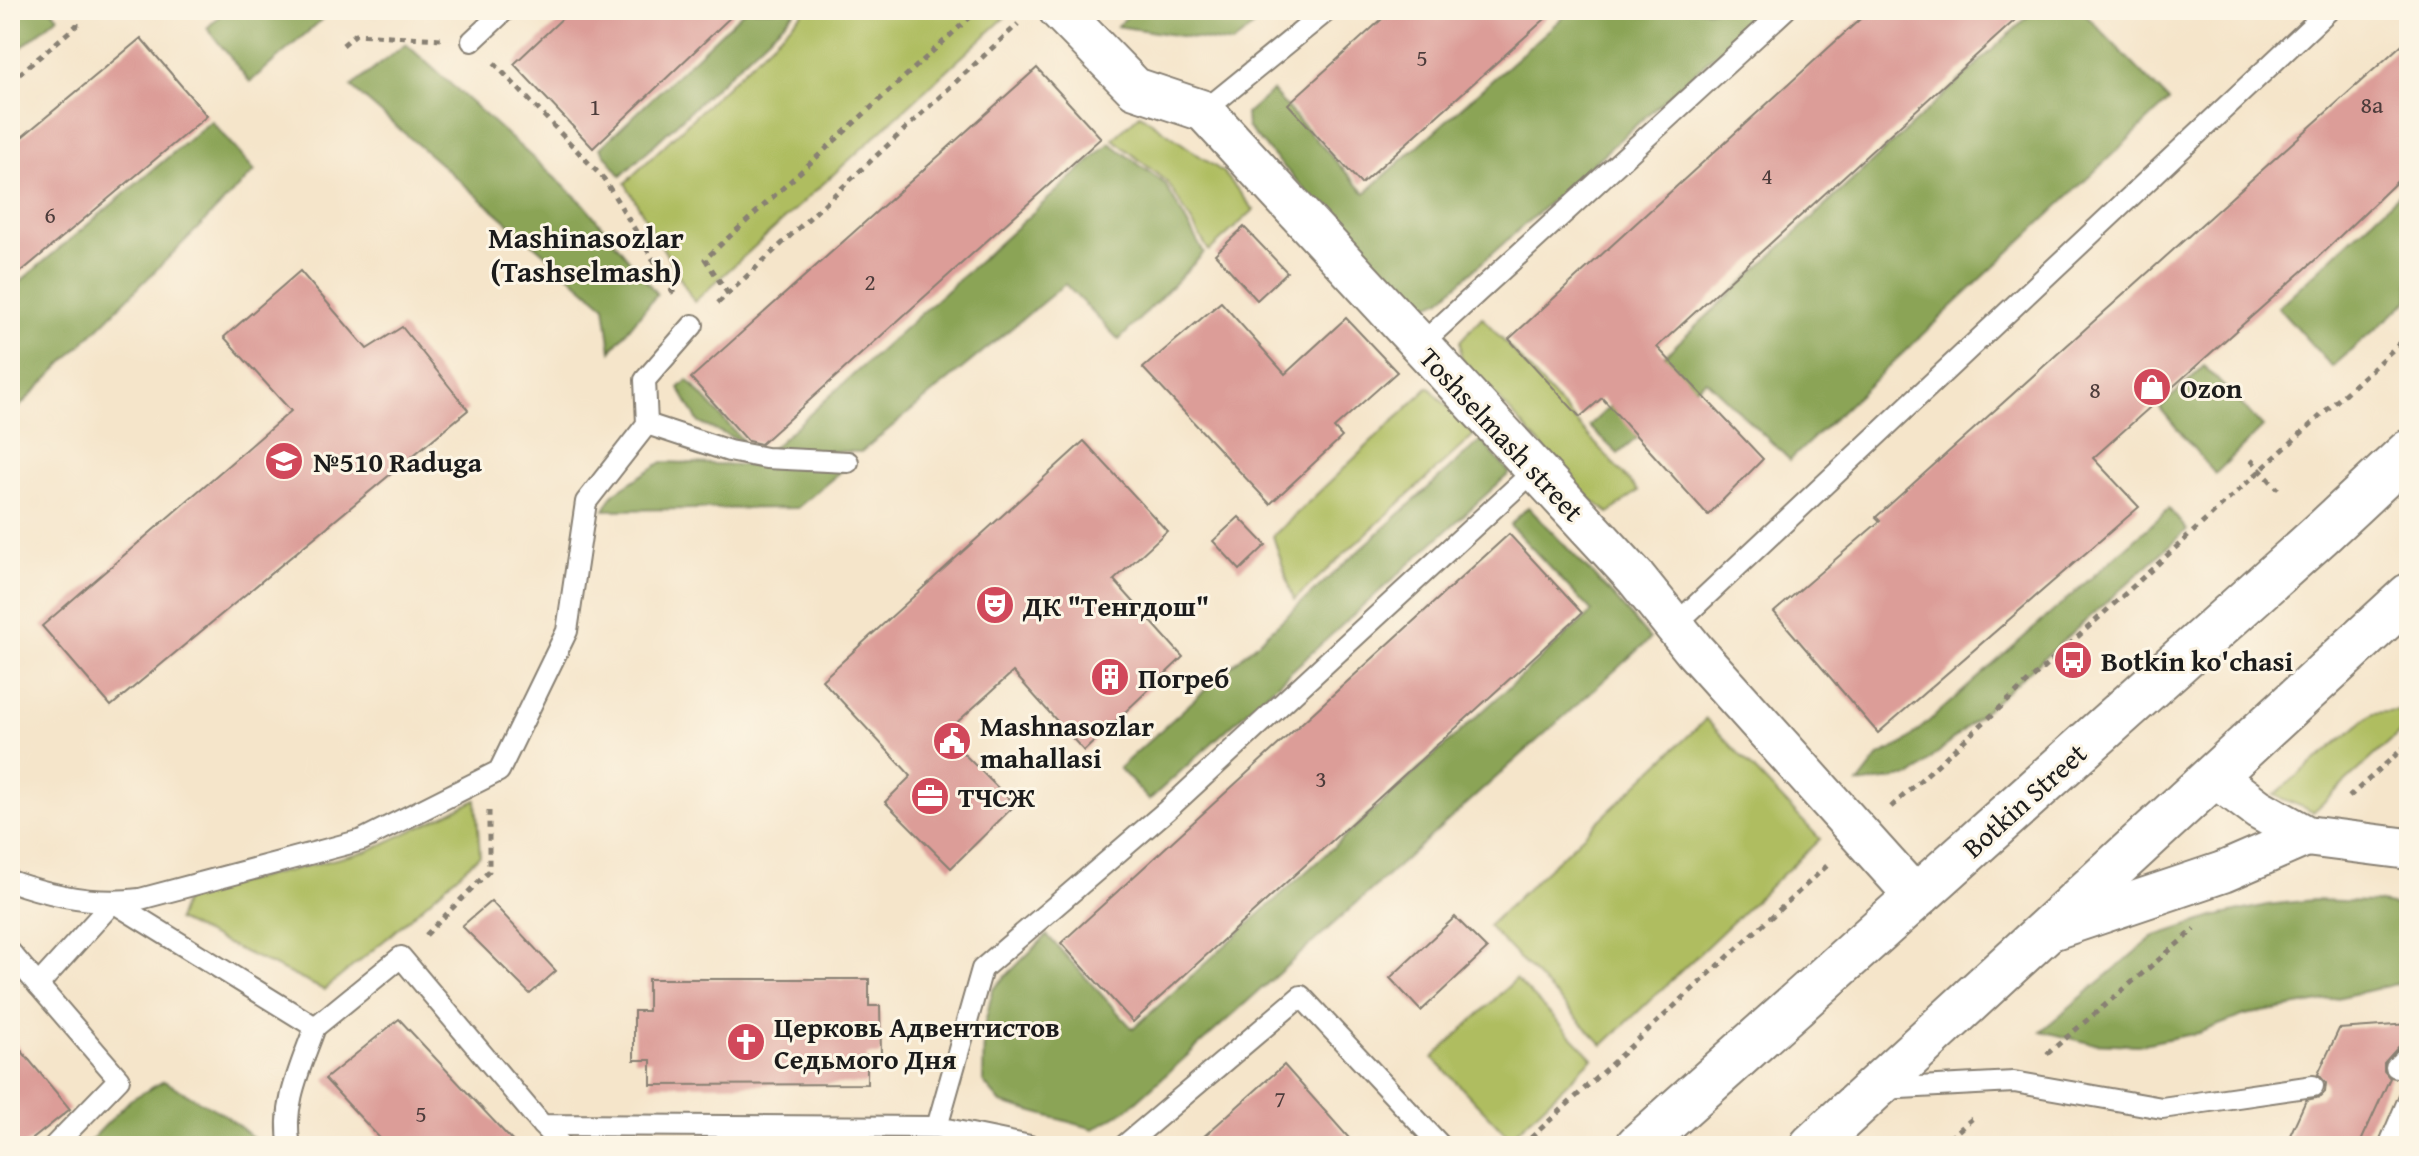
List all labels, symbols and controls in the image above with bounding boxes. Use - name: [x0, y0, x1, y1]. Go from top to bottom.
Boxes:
- house number: 5: [1416, 40, 1428, 75]
- house number: 8a: [2361, 87, 2384, 122]
- house number: 1: [589, 89, 601, 124]
- house number: 4: [1761, 158, 1773, 193]
- house number: 6: [44, 197, 56, 232]
- district label: Mashinasozlar (Tashselmash): [488, 215, 684, 293]
- house number: 2: [864, 264, 876, 299]
- street label: Toshselmash street: [1410, 338, 1594, 530]
- shop icon: Ozon: [2131, 366, 2173, 408]
- place label: Ozon: [2180, 367, 2243, 408]
- house number: 8: [2089, 372, 2101, 407]
- school or university icon: №510 Raduga: [263, 440, 305, 482]
- place label: №510 Raduga: [312, 441, 483, 482]
- theatre icon: ДК "Тенгдош": [974, 584, 1016, 626]
- place label: ДК "Тенгдош": [1022, 585, 1209, 626]
- bus stop icon: Botkin ko'chasi: [2052, 639, 2094, 681]
- place label: Botkin ko'chasi: [2101, 640, 2294, 681]
- building icon: Погреб: [1089, 656, 1131, 698]
- place label: Погреб: [1138, 657, 1229, 698]
- place label: Mashnasozlar mahallasi: [980, 705, 1154, 778]
- public building icon: Mashnasozlar mahallasi: [931, 720, 973, 762]
- street label: Botkin Street: [1953, 733, 2095, 867]
- house number: 3: [1315, 761, 1327, 796]
- office icon: ТЧСЖ: [909, 775, 951, 817]
- place label: ТЧСЖ: [958, 776, 1036, 817]
- place label: Церковь Адвентистов Седьмого Дня: [774, 1006, 1060, 1079]
- church icon: Церковь Адвентистов Седьмого Дня: [725, 1021, 767, 1063]
- house number: 7: [1274, 1081, 1286, 1116]
- house number: 5: [415, 1096, 427, 1131]

